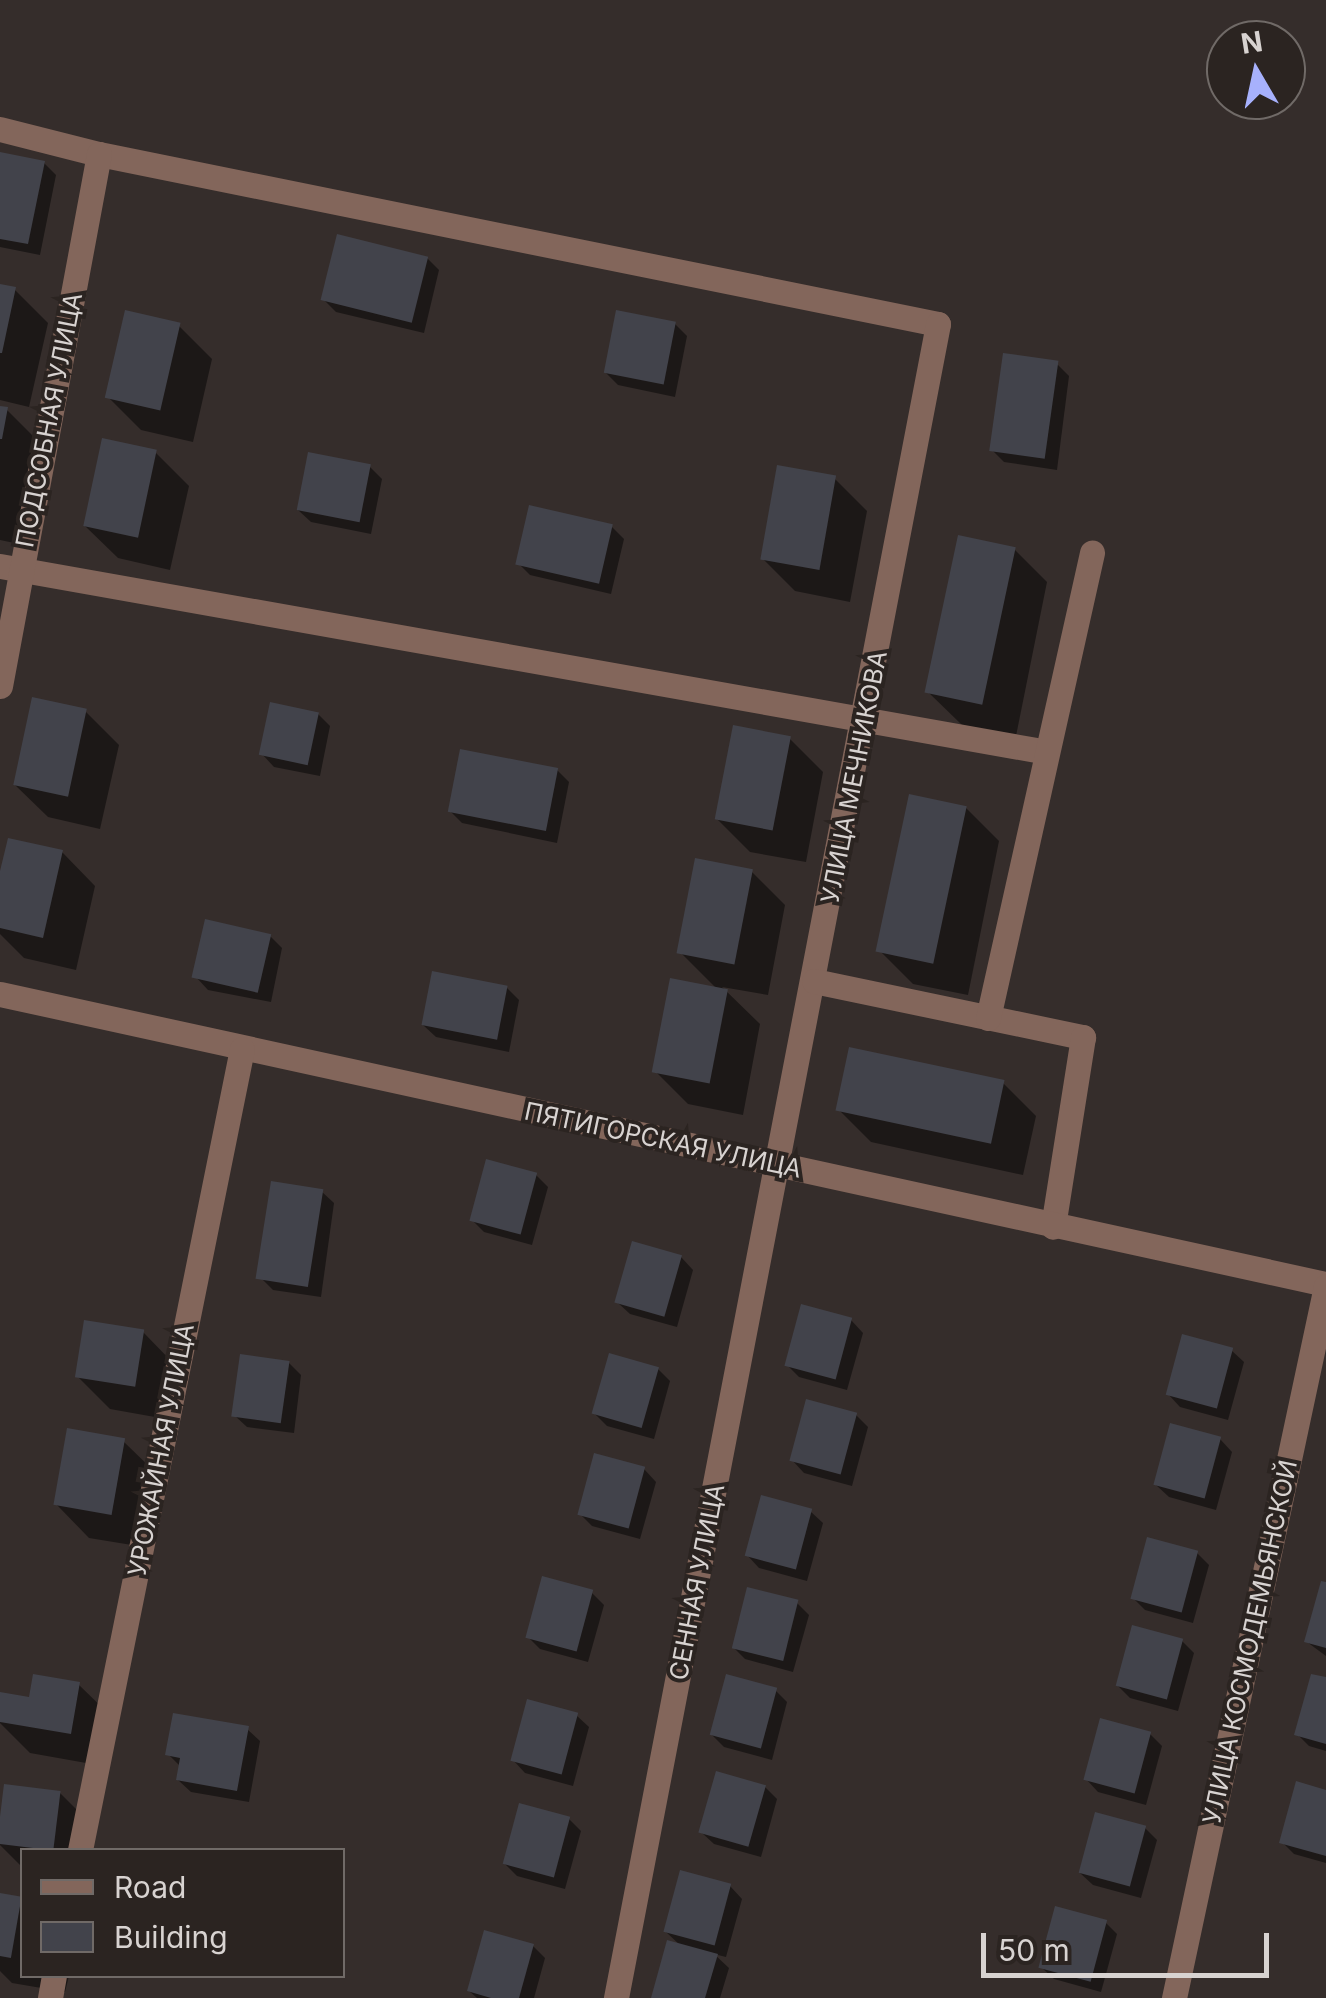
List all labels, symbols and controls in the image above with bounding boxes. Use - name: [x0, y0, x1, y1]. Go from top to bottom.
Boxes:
- north arrow: [1206, 20, 1306, 120]
- text: N: [1238, 24, 1265, 61]
- street label: ПОДСОБНАЯ УЛИЦА: [10, 290, 88, 550]
- street label: УЛИЦА МЕЧНИКОВА: [815, 648, 893, 906]
- street label: ПЯТИГОРСКАЯ УЛИЦА: [522, 1096, 804, 1184]
- street label: УРОЖАЙНАЯ УЛИЦА: [122, 1321, 200, 1579]
- street label: УЛИЦА КОСМОДЕМЬЯНСКОЙ: [1197, 1457, 1303, 1827]
- street label: СЕННАЯ УЛИЦА: [663, 1481, 731, 1683]
- legend: [20, 1848, 345, 1978]
- text: Road: [114, 1869, 186, 1905]
- scale bar: [986, 1913, 1274, 1975]
- text: Building: [114, 1919, 228, 1955]
- text: 50 m: [998, 1932, 1070, 1968]

